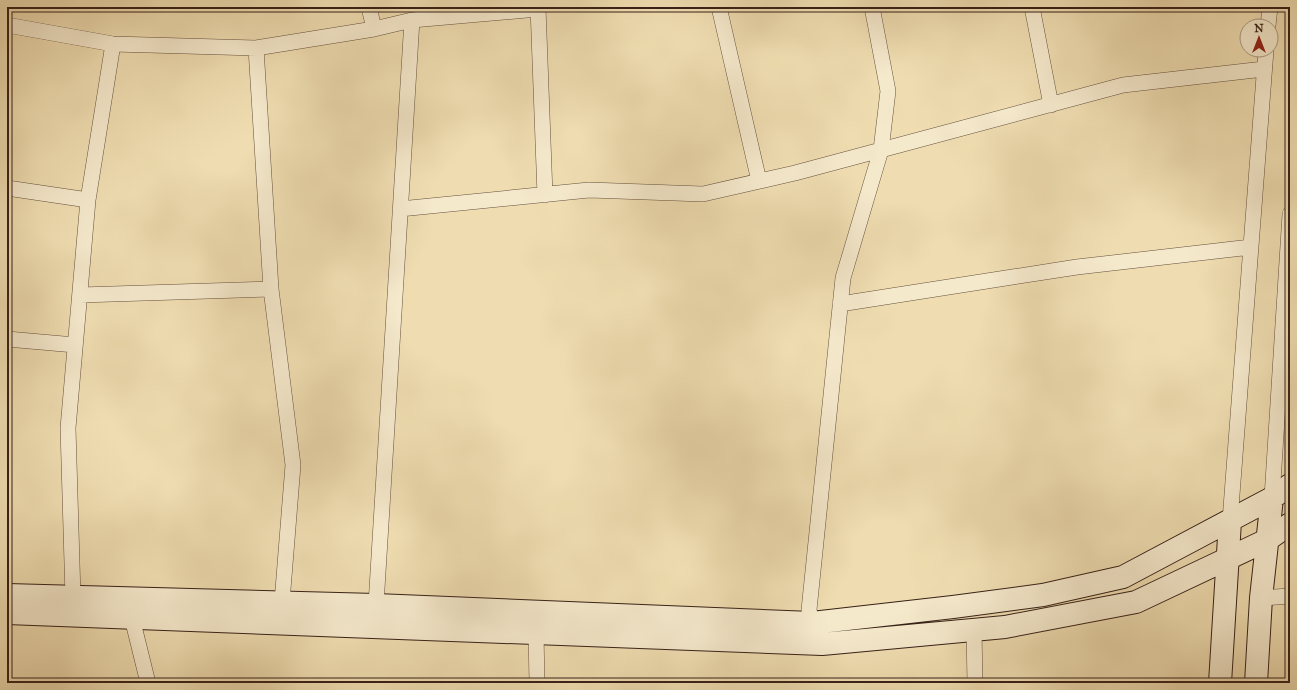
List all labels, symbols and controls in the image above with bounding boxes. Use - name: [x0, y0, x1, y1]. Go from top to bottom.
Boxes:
- north arrow: [1239, 18, 1279, 58]
- text: N: [1254, 22, 1264, 35]

